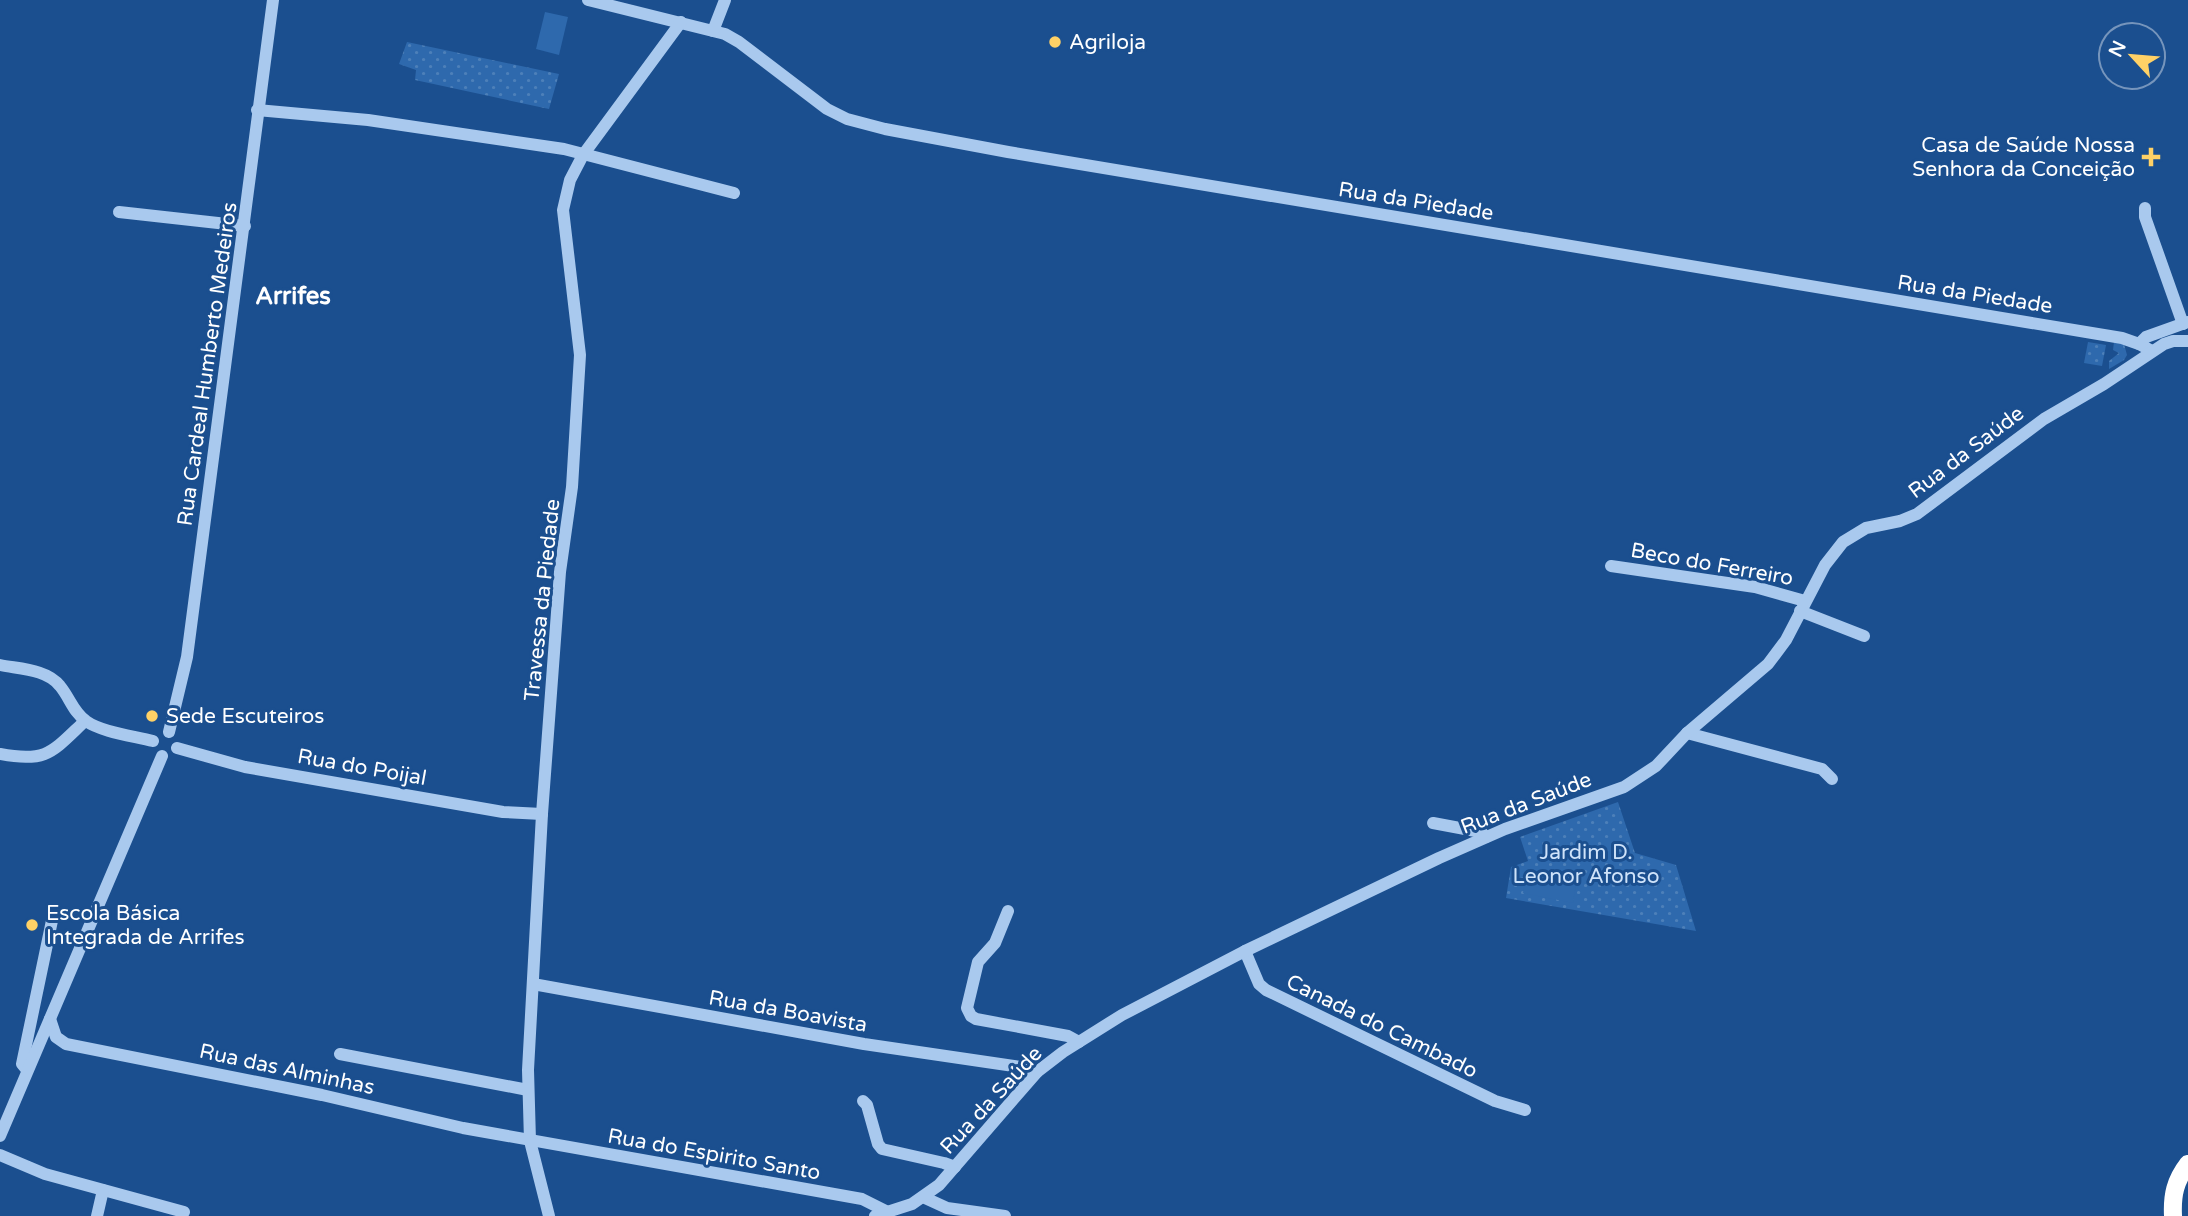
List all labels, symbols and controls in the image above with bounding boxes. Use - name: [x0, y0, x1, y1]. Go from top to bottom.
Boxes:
- north arrow: [2097, 21, 2167, 91]
- place label: Agriloja: [1069, 30, 1146, 55]
- marker: Agriloja: [1047, 34, 1063, 50]
- text: N: [2104, 37, 2131, 61]
- place label: Casa de Saúde Nossa Senhora da Conceição: [1912, 133, 2135, 182]
- marker: Casa de Saúde Nossa Senhora da Conceição: [2141, 147, 2161, 167]
- street label: Rua da Piedade: [1337, 177, 1495, 226]
- street label: Rua Cardeal Humberto Medeiros: [172, 201, 243, 527]
- street label: Rua da Piedade: [1896, 270, 2054, 319]
- district label: Arrifes: [255, 282, 331, 311]
- street label: Rua da Saúde: [1904, 401, 2029, 504]
- street label: Travessa da Piedade: [519, 498, 566, 702]
- street label: Beco do Ferreiro: [1629, 538, 1795, 591]
- place label: Sede Escuteiros: [166, 704, 324, 729]
- marker: Sede Escuteiros: [144, 708, 160, 724]
- street label: Rua do Poijal: [295, 744, 428, 791]
- street label: Rua da Saúde: [1457, 767, 1595, 840]
- park label: Jardim D. Leonor Afonso: [1513, 840, 1659, 889]
- place label: Escola Básica Integrada de Arrifes: [46, 901, 245, 950]
- marker: Escola Básica Integrada de Arrifes: [24, 917, 40, 933]
- street label: Canada do Cambado: [1282, 969, 1482, 1084]
- street label: Rua da Boavista: [707, 985, 869, 1038]
- street label: Rua das Alminhas: [197, 1039, 377, 1100]
- street label: Rua da Saúde: [935, 1041, 1048, 1159]
- street label: Rua do Espirito Santo: [606, 1123, 822, 1186]

